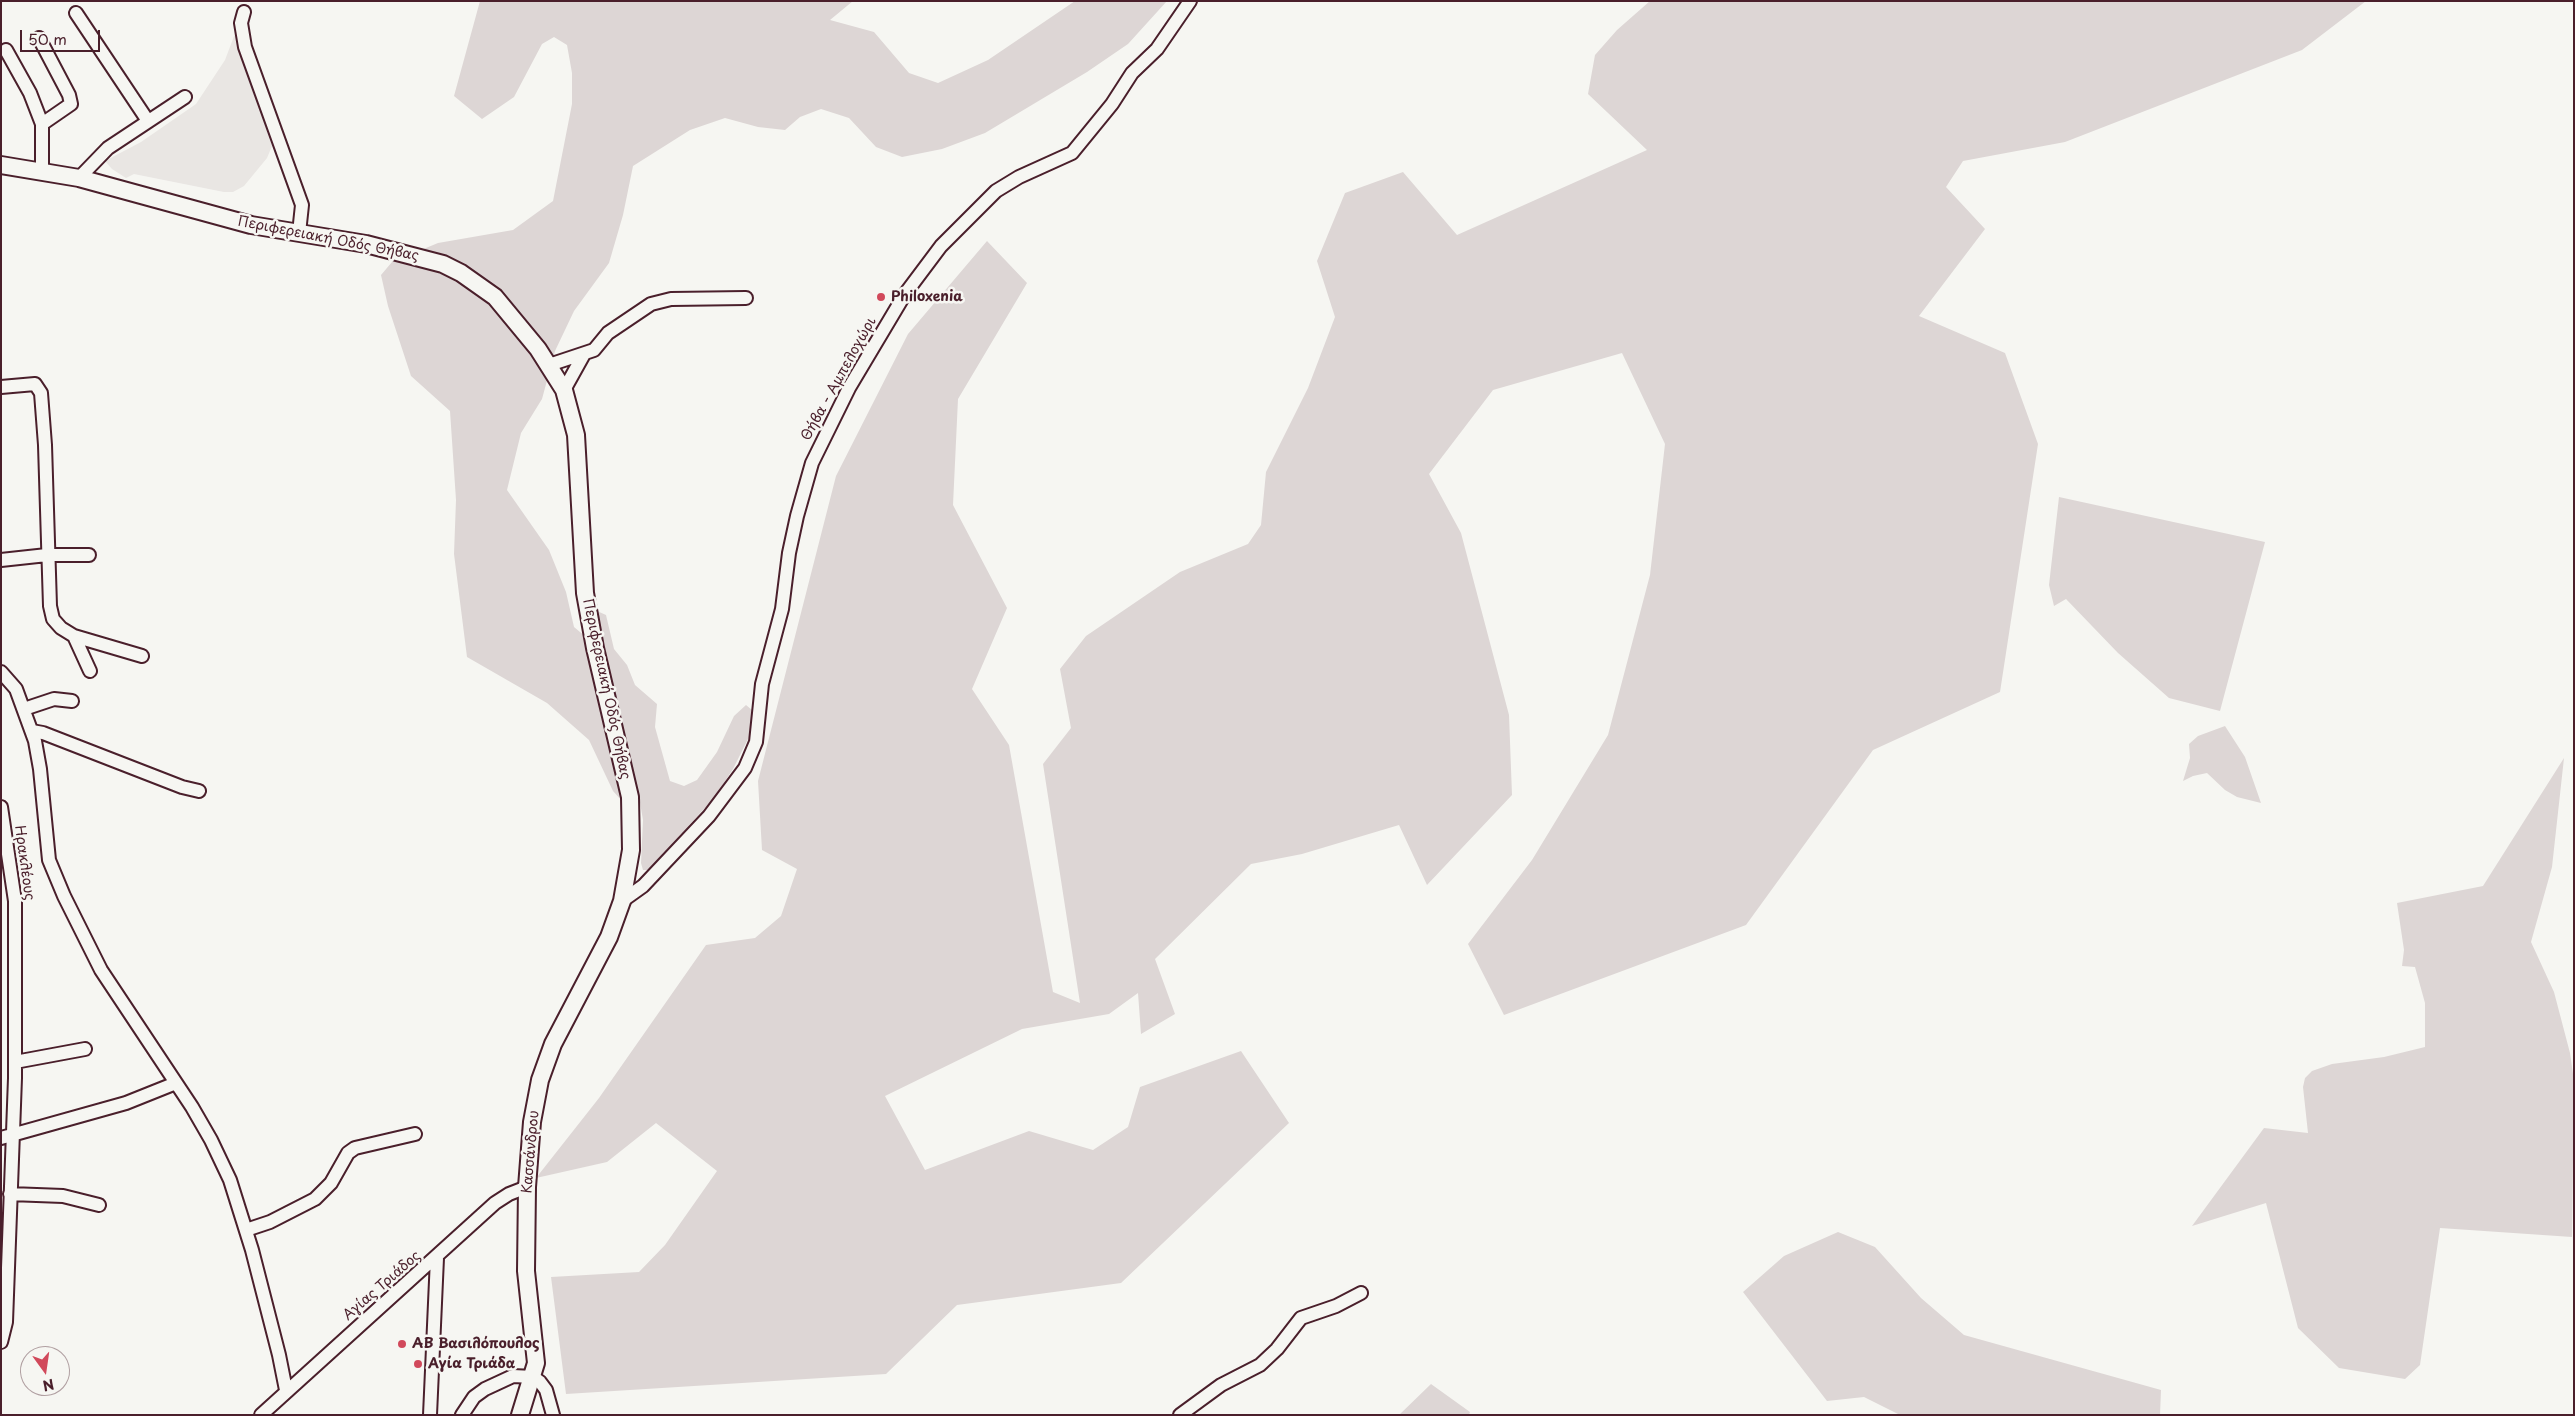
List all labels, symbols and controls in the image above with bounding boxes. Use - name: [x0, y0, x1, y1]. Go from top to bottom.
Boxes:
- scale bar: [22, 20, 102, 52]
- text: 50 m: [28, 27, 67, 50]
- street label: Περιφερειακή Οδός Θήβας: [236, 213, 420, 265]
- place label: Philoxenia: [891, 289, 963, 305]
- marker: Philoxenia: [875, 291, 887, 303]
- street label: Θήβα - Αμπελοχώρι: [798, 314, 880, 444]
- street label: Περιφερειακή Οδός Θήβας: [579, 597, 633, 781]
- street label: Ηρακλέους: [10, 824, 38, 902]
- street label: Κασσάνδρου: [519, 1110, 543, 1194]
- street label: Αγίας Τριάδος: [340, 1248, 424, 1324]
- place label: ΑΒ Βασιλόπουλος: [412, 1336, 540, 1352]
- marker: ΑΒ Βασιλόπουλος: [396, 1338, 408, 1350]
- north arrow: [20, 1346, 70, 1396]
- place label: Αγία Τριάδα: [428, 1356, 515, 1372]
- marker: Αγία Τριάδα: [412, 1358, 424, 1370]
- text: N: [41, 1374, 56, 1397]

